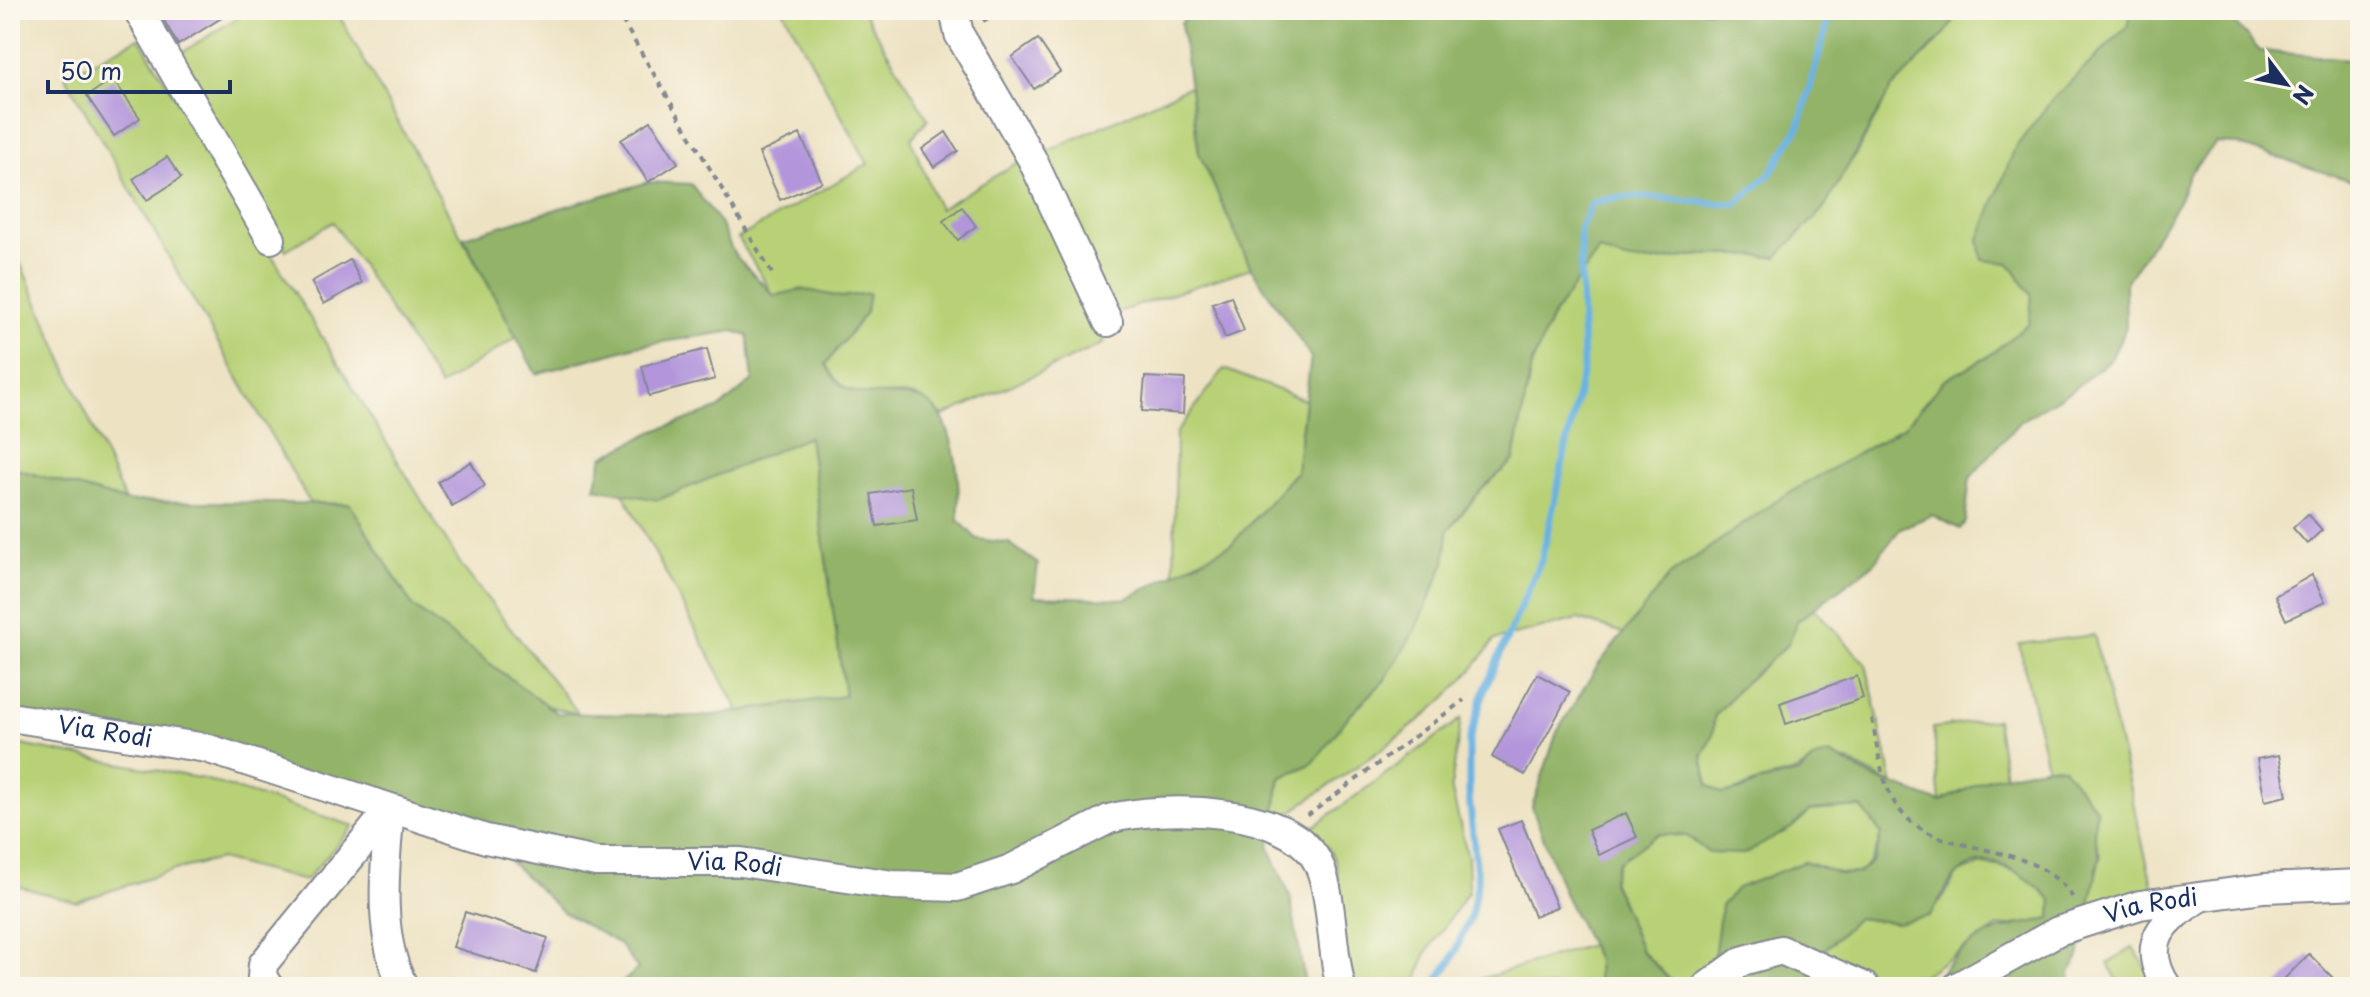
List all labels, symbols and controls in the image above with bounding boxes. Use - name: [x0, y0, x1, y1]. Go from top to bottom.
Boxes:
- scale bar: [48, 44, 230, 94]
- north arrow: [2246, 44, 2326, 124]
- text: 50 m: [60, 52, 122, 88]
- text: N: [2286, 79, 2323, 112]
- street label: Via Rodi: [55, 705, 155, 755]
- street label: Via Rodi: [687, 842, 785, 884]
- street label: Via Rodi: [2099, 877, 2200, 931]

